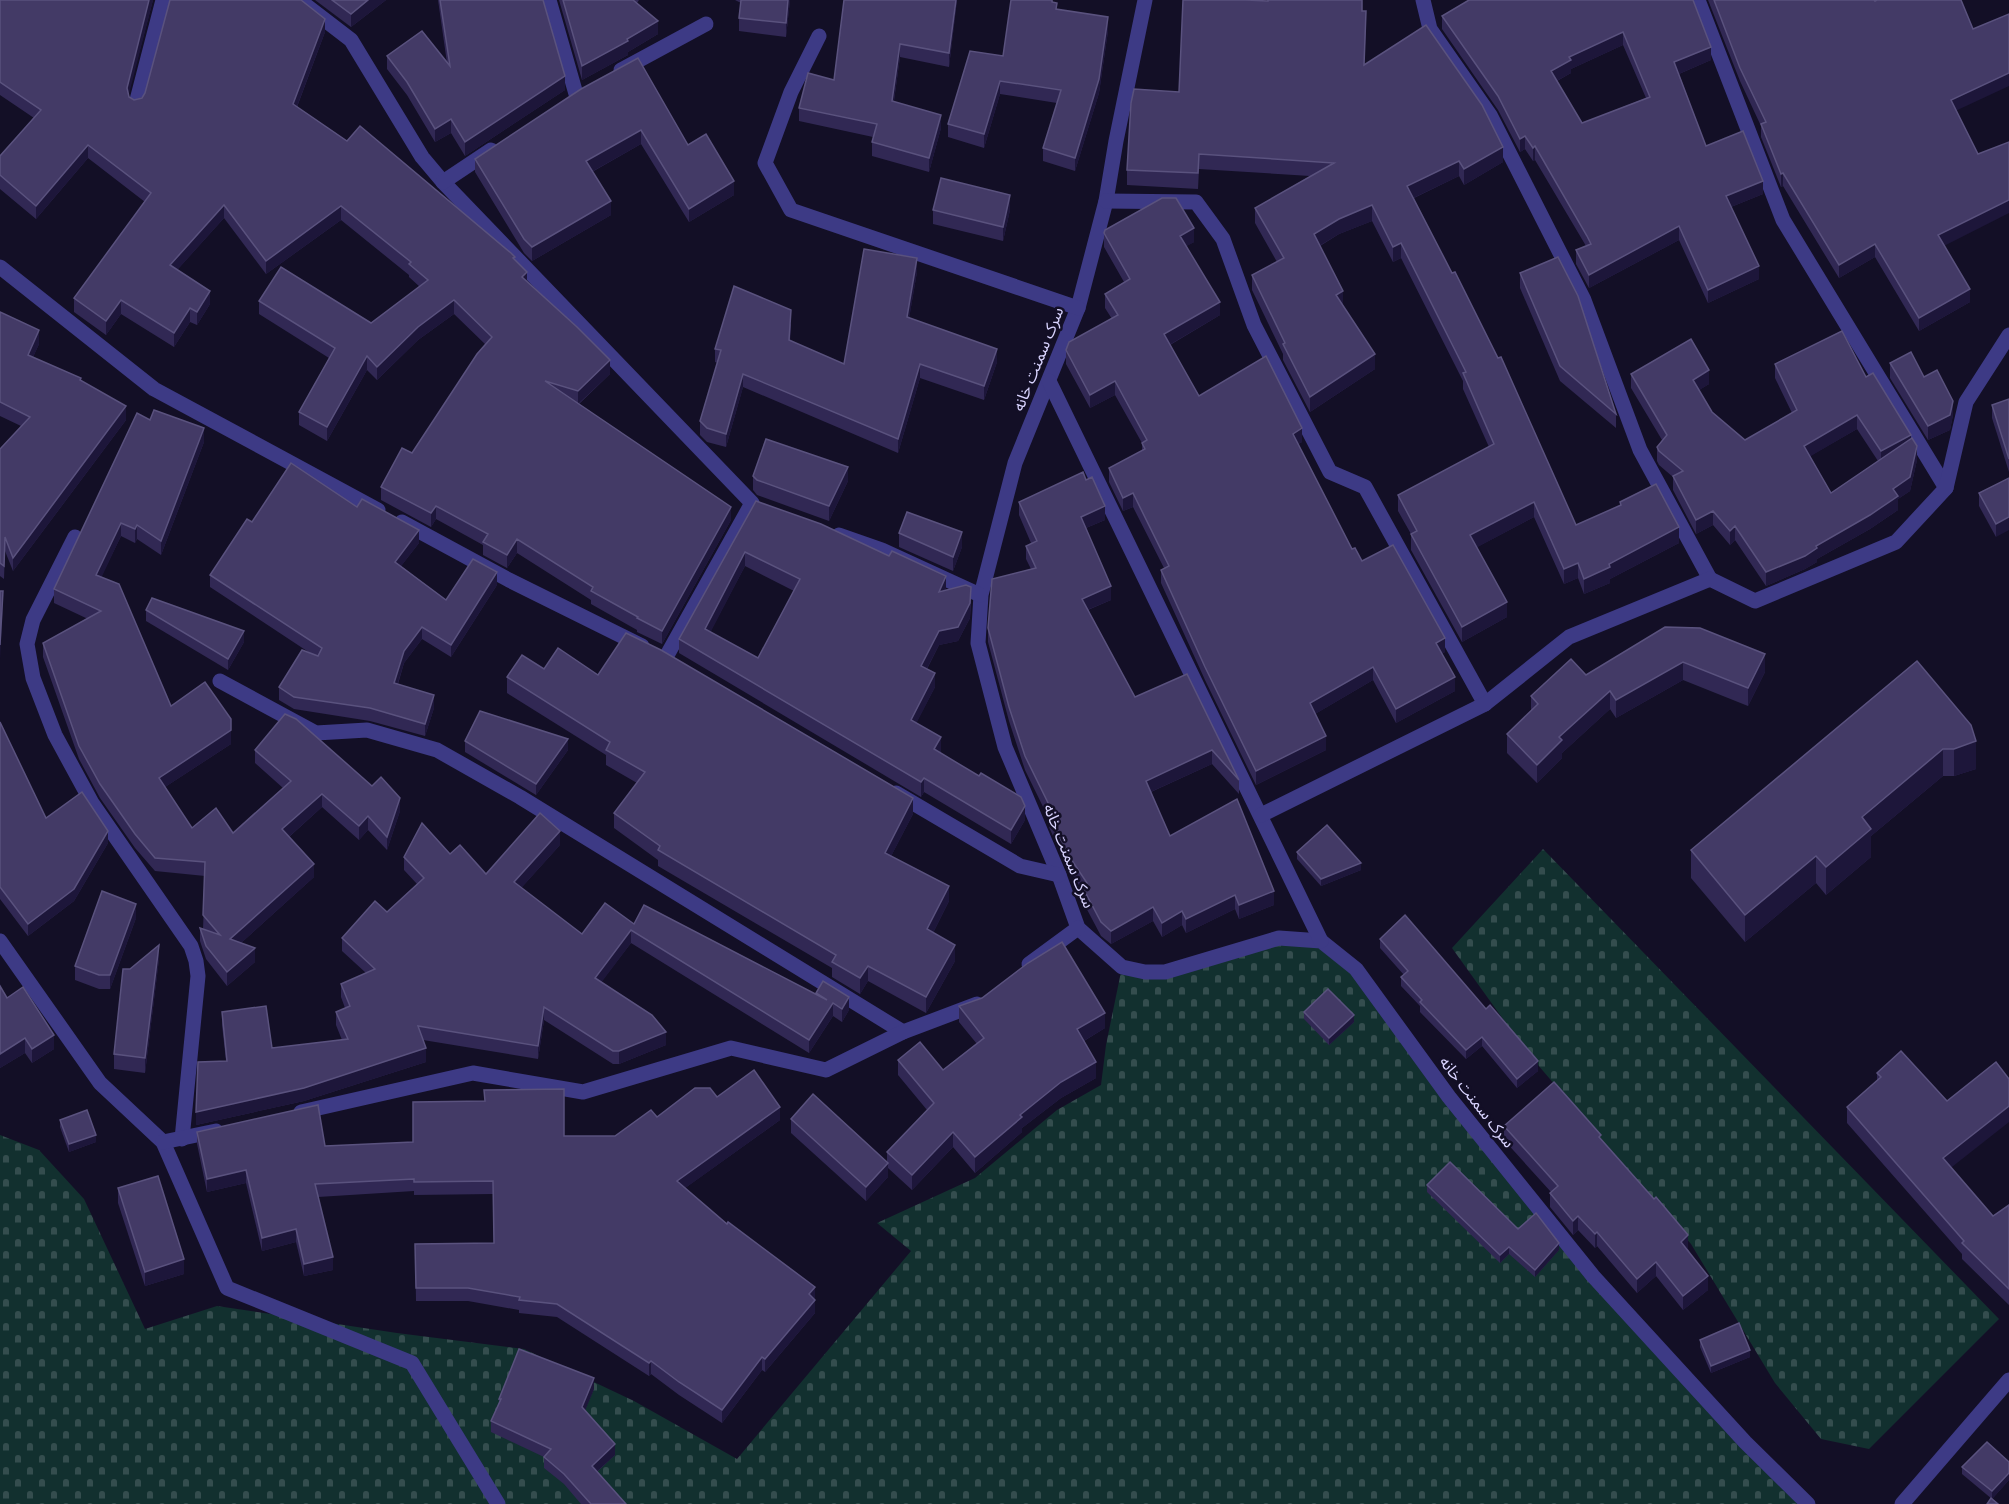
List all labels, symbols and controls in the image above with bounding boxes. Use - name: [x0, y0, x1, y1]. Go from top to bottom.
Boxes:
- street label: سرک سمنت خانه: [1008, 304, 1068, 414]
- street label: سرک سمنت خانه: [1039, 801, 1099, 911]
- street label: سرک سمنت خانه: [1435, 1053, 1519, 1151]

